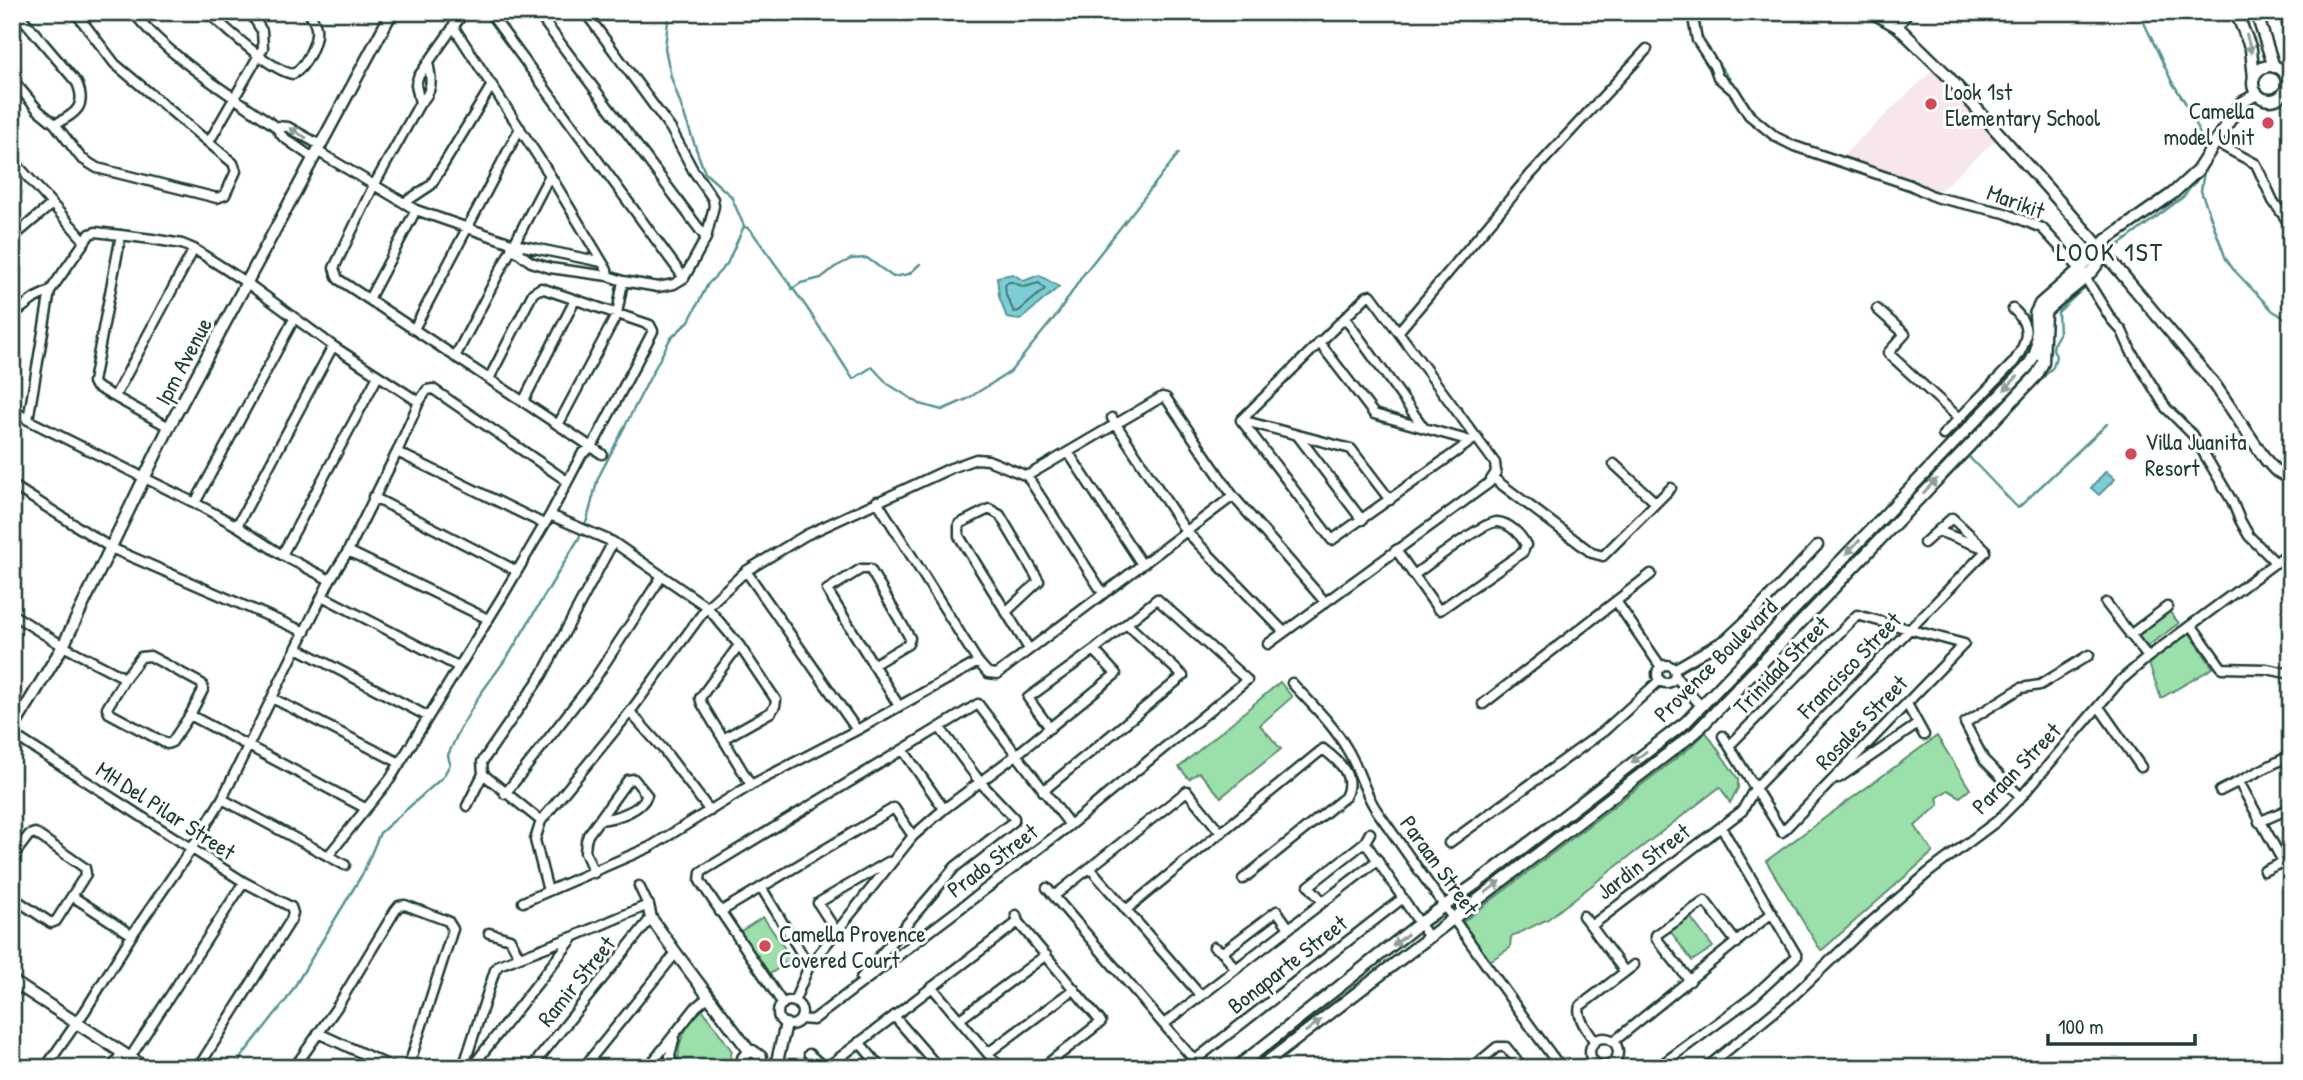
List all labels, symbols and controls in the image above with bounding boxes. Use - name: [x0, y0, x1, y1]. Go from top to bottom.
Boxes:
- one-way arrow: [2244, 34, 2254, 55]
- place label: Look 1st Elementary School: [1945, 76, 2101, 133]
- place label: Camella model Unit: [2163, 95, 2255, 152]
- marker: Look 1st Elementary School: [1923, 96, 1939, 112]
- marker: Camella model Unit: [2260, 115, 2276, 131]
- one-way arrow: [289, 127, 308, 139]
- street label: Marikit: [1983, 176, 2050, 226]
- district label: LOOK 1ST: [2056, 234, 2164, 269]
- street label: Ipm Avenue: [147, 312, 219, 410]
- one-way arrow: [2004, 374, 2020, 391]
- place label: Villa Juanita Resort: [2145, 426, 2247, 483]
- marker: Villa Juanita Resort: [2123, 446, 2139, 462]
- one-way arrow: [1922, 478, 1938, 495]
- one-way arrow: [1845, 538, 1862, 555]
- street label: Provence Boulevard: [1646, 591, 1784, 729]
- street label: Francisco Street: [1790, 604, 1908, 726]
- street label: Trinidad Street: [1726, 608, 1837, 721]
- street label: Rosales Street: [1808, 667, 1915, 776]
- street label: Paraan Street: [1964, 715, 2068, 821]
- one-way arrow: [1631, 750, 1649, 765]
- street label: MH Del Pilar Street: [90, 753, 243, 867]
- street label: Paraan Street: [1393, 809, 1487, 922]
- street label: Prado Street: [940, 815, 1045, 904]
- street label: Jardin Street: [1590, 815, 1697, 906]
- one-way arrow: [1484, 880, 1502, 894]
- street label: Bonaparte Street: [1221, 907, 1354, 1021]
- place label: Camella Provence Covered Court: [779, 918, 926, 975]
- street label: Ramir Street: [530, 928, 623, 1033]
- one-way arrow: [1391, 932, 1409, 946]
- marker: Camella Provence Covered Court: [757, 938, 773, 954]
- scale bar: [2048, 1003, 2194, 1047]
- text: 100 m: [2058, 1012, 2104, 1041]
- one-way arrow: [1304, 1019, 1322, 1033]

